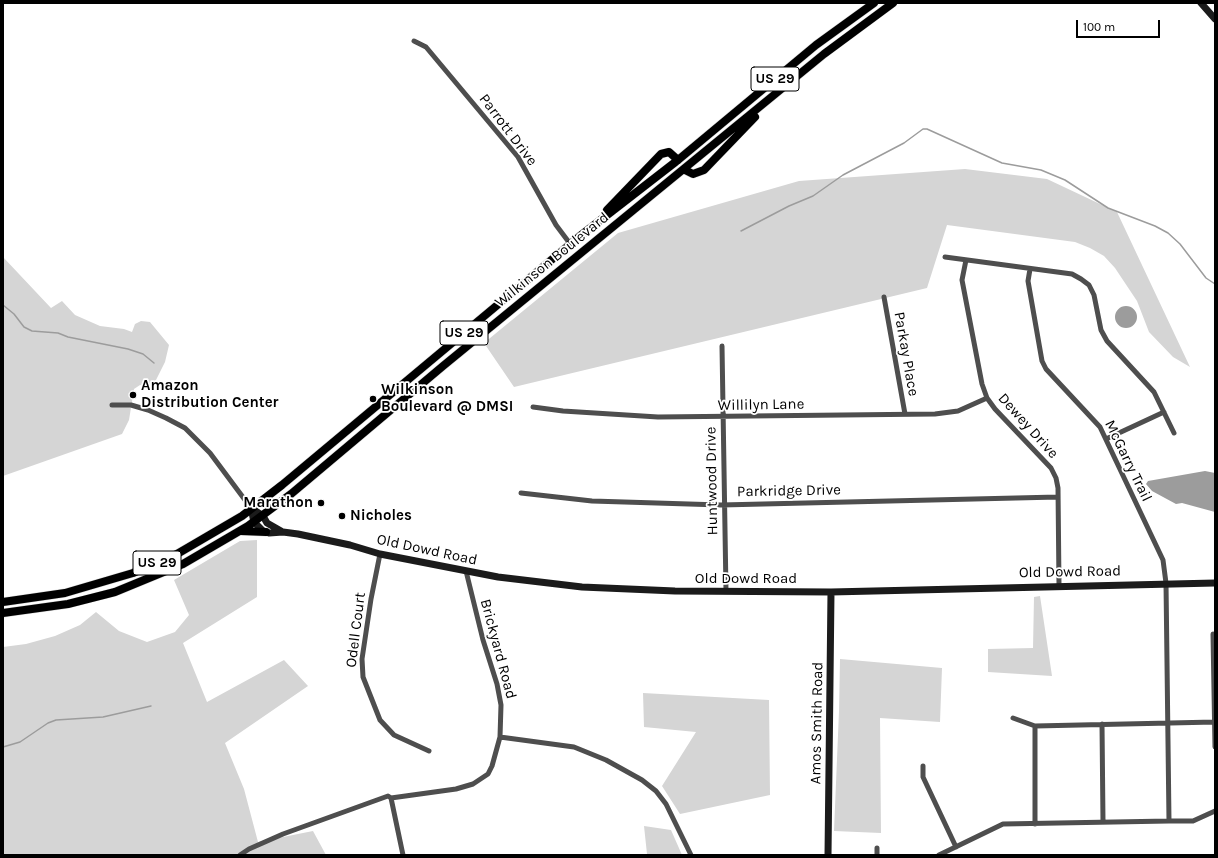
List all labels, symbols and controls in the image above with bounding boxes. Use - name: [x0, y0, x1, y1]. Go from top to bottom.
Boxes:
- scale bar: [1078, 12, 1162, 38]
- text: 100 m: [1083, 20, 1115, 34]
- road number: US 29: [751, 67, 799, 91]
- street label: Parrott Drive: [475, 90, 541, 170]
- street label: Wilkinson Boulevard: [491, 209, 613, 311]
- street label: Parkay Place: [890, 310, 922, 398]
- road number: US 29: [440, 321, 488, 345]
- place label: Amazon Distribution Center: [141, 377, 278, 412]
- place label: Wilkinson Boulevard @ DMSI: [381, 381, 513, 416]
- marker: Amazon Distribution Center: [128, 390, 138, 400]
- street label: Dewey Drive: [994, 390, 1062, 462]
- marker: Wilkinson Boulevard @ DMSI: [368, 394, 378, 404]
- street label: Willilyn Lane: [718, 395, 804, 415]
- street label: McGarry Trail: [1101, 417, 1155, 505]
- street label: Huntwood Drive: [702, 427, 722, 535]
- street label: Parkridge Drive: [737, 481, 841, 501]
- place label: Marathon: [243, 494, 313, 512]
- marker: Marathon: [316, 498, 326, 508]
- place label: Nicholes: [350, 507, 412, 525]
- marker: Nicholes: [337, 511, 347, 521]
- street label: Old Dowd Road: [375, 531, 479, 569]
- road number: US 29: [133, 551, 181, 575]
- street label: Old Dowd Road: [1019, 562, 1121, 582]
- street label: Old Dowd Road: [695, 570, 797, 588]
- street label: Odell Court: [342, 591, 370, 669]
- street label: Brickyard Road: [476, 597, 520, 701]
- street label: Amos Smith Road: [807, 662, 827, 784]

